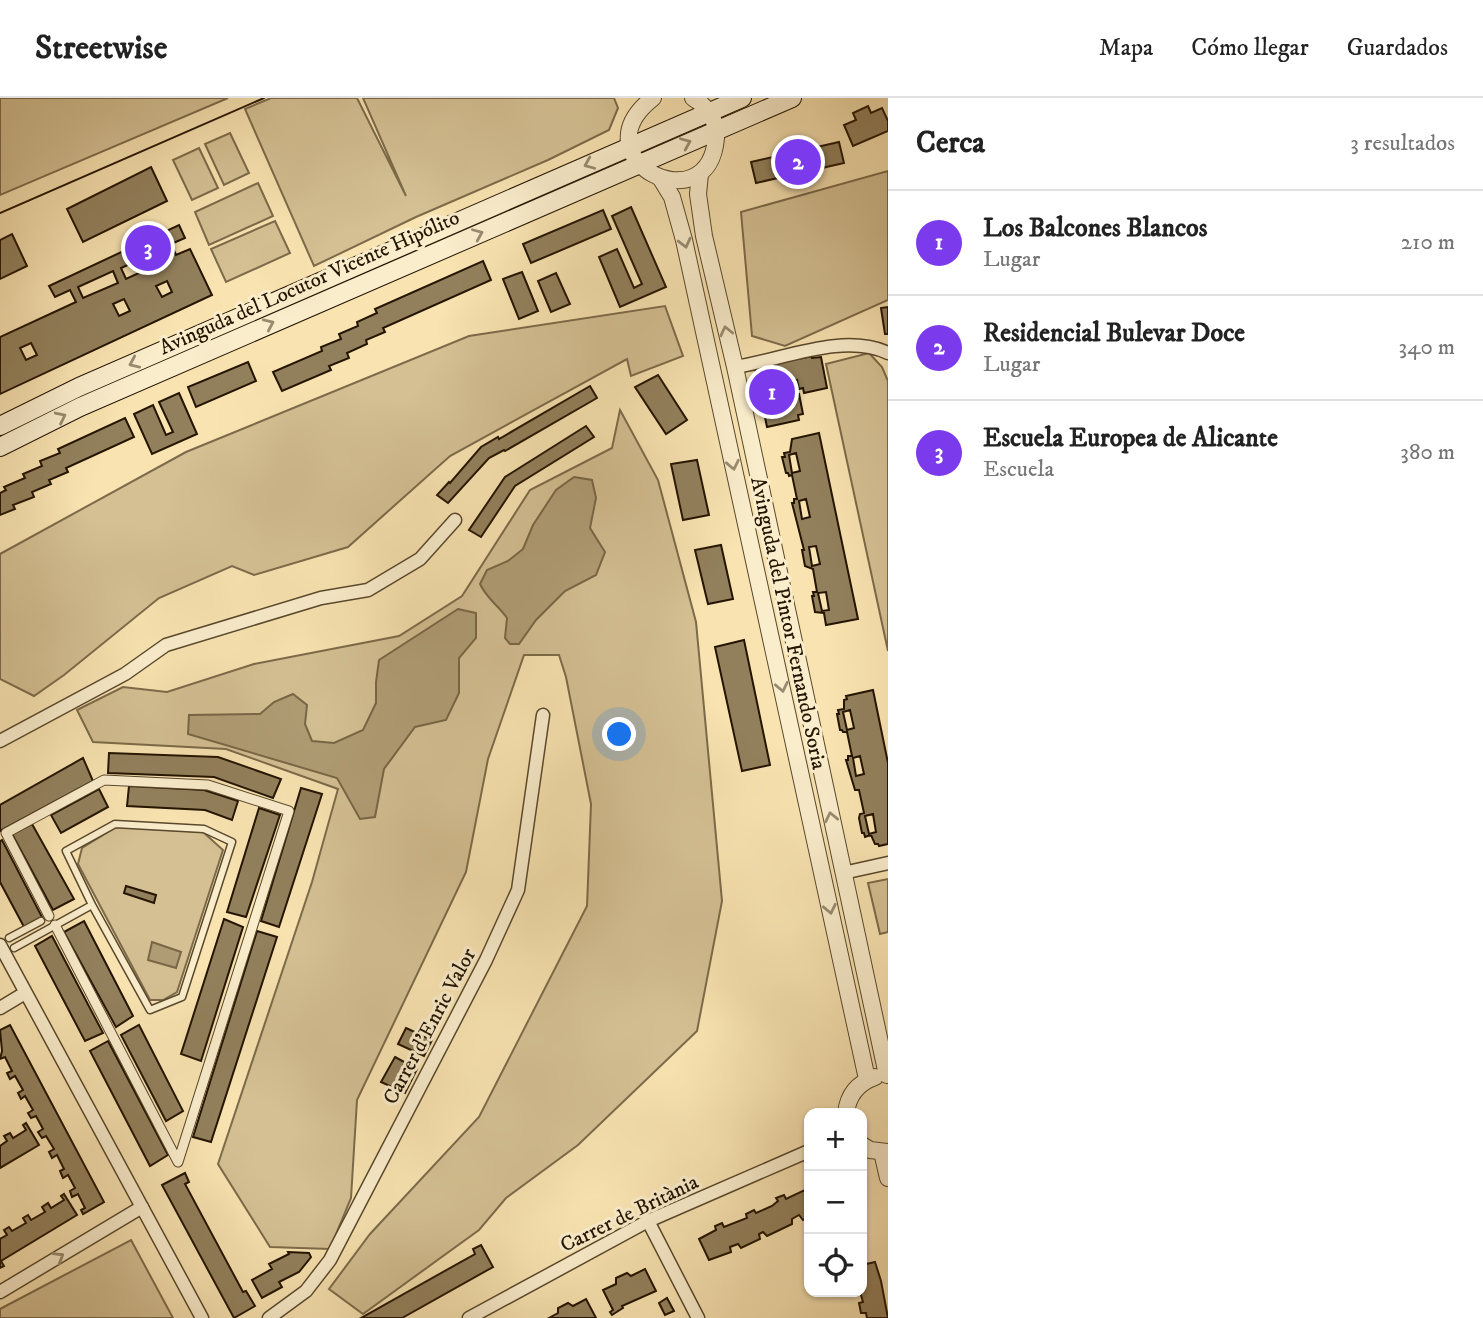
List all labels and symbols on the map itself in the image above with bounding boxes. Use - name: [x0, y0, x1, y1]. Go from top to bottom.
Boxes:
- pin: 2: [775, 136, 821, 188]
- one-way arrow: [680, 138, 692, 152]
- one-way arrow: [584, 156, 597, 170]
- street label: Avinguda del Locutor Vicente Hipólito: [155, 205, 464, 361]
- pin: 3: [125, 222, 171, 274]
- one-way arrow: [471, 228, 483, 242]
- one-way arrow: [677, 236, 691, 248]
- one-way arrow: [262, 318, 274, 332]
- one-way arrow: [720, 325, 734, 337]
- one-way arrow: [129, 354, 141, 368]
- pin: 1: [749, 366, 795, 418]
- one-way arrow: [54, 411, 66, 425]
- one-way arrow: [725, 459, 740, 471]
- street label: Avinguda del Pintor Fernando Soria: [744, 474, 832, 772]
- one-way arrow: [774, 681, 788, 693]
- your location: [602, 717, 636, 751]
- one-way arrow: [824, 811, 839, 823]
- one-way arrow: [822, 903, 837, 915]
- street label: Carrer d'Enric Valor: [378, 944, 482, 1109]
- street label: Carrer de Britània: [556, 1169, 703, 1259]
- one-way arrow: [51, 1252, 64, 1265]

